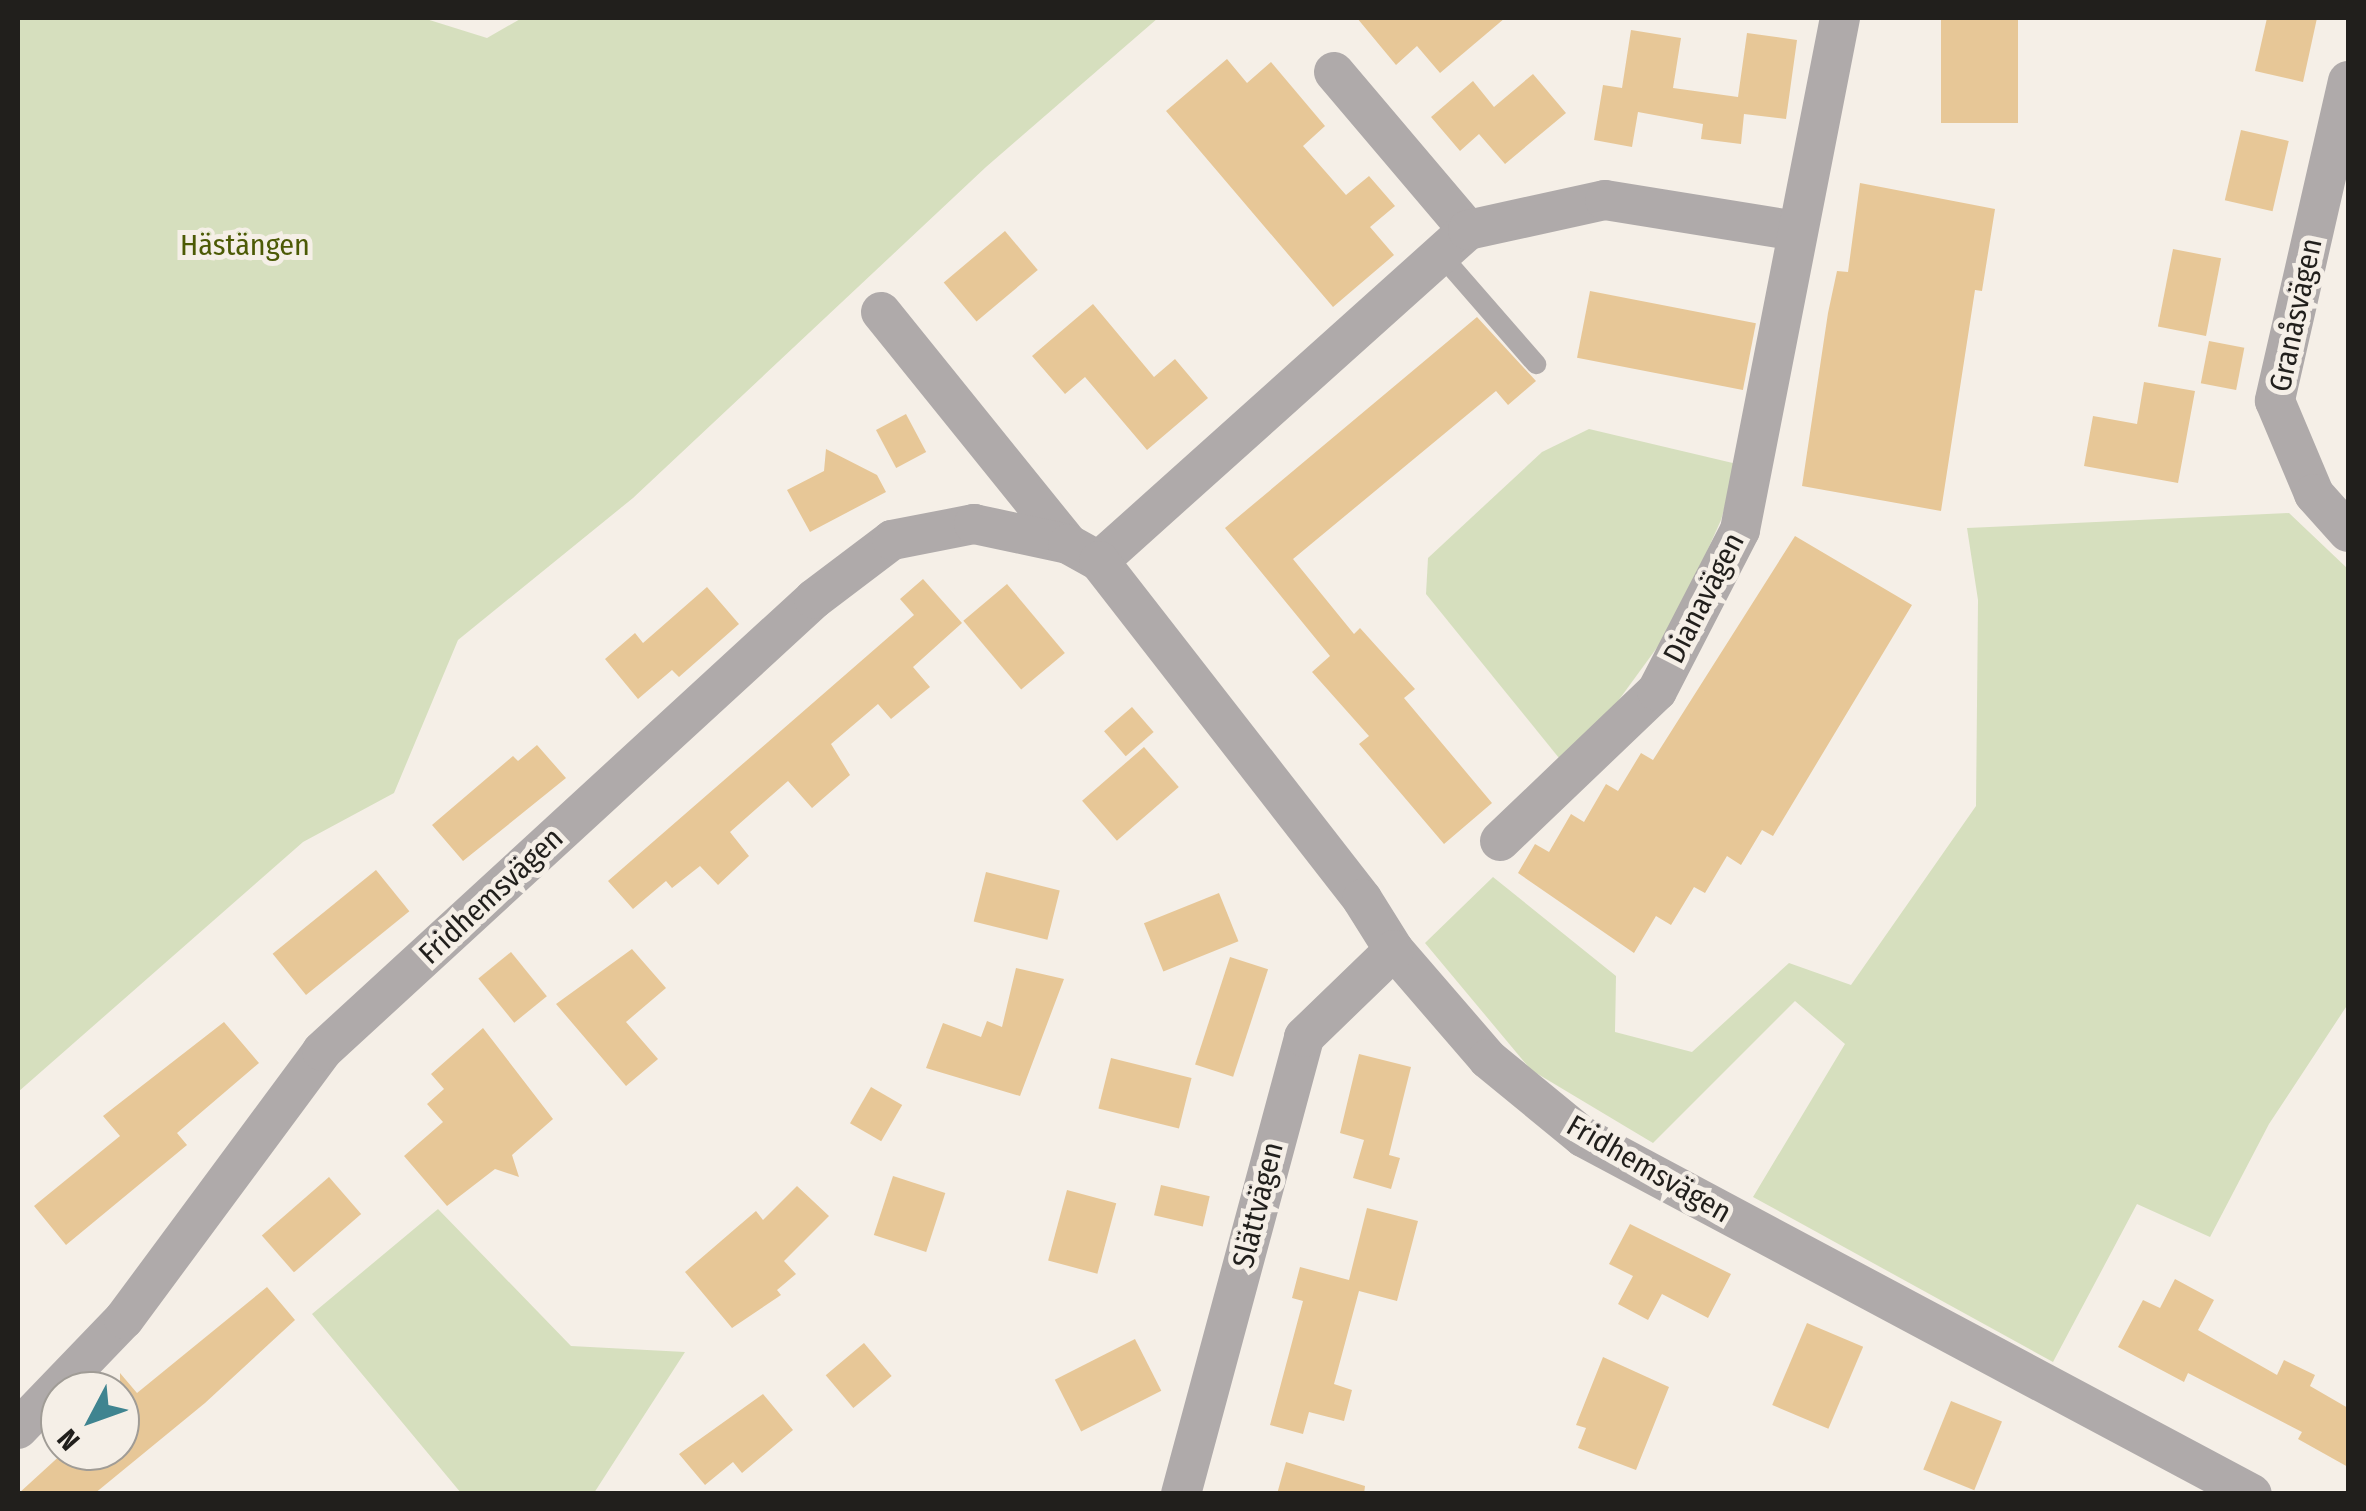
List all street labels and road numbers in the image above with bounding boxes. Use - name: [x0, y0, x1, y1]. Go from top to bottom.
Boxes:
- street label: Granåsvägen: [2262, 235, 2330, 395]
- street label: Dianavägen: [1656, 527, 1752, 669]
- street label: Fridhemsvägen: [411, 820, 571, 972]
- street label: Fridhemsvägen: [1560, 1107, 1738, 1231]
- street label: Slättvägen: [1225, 1138, 1291, 1272]

